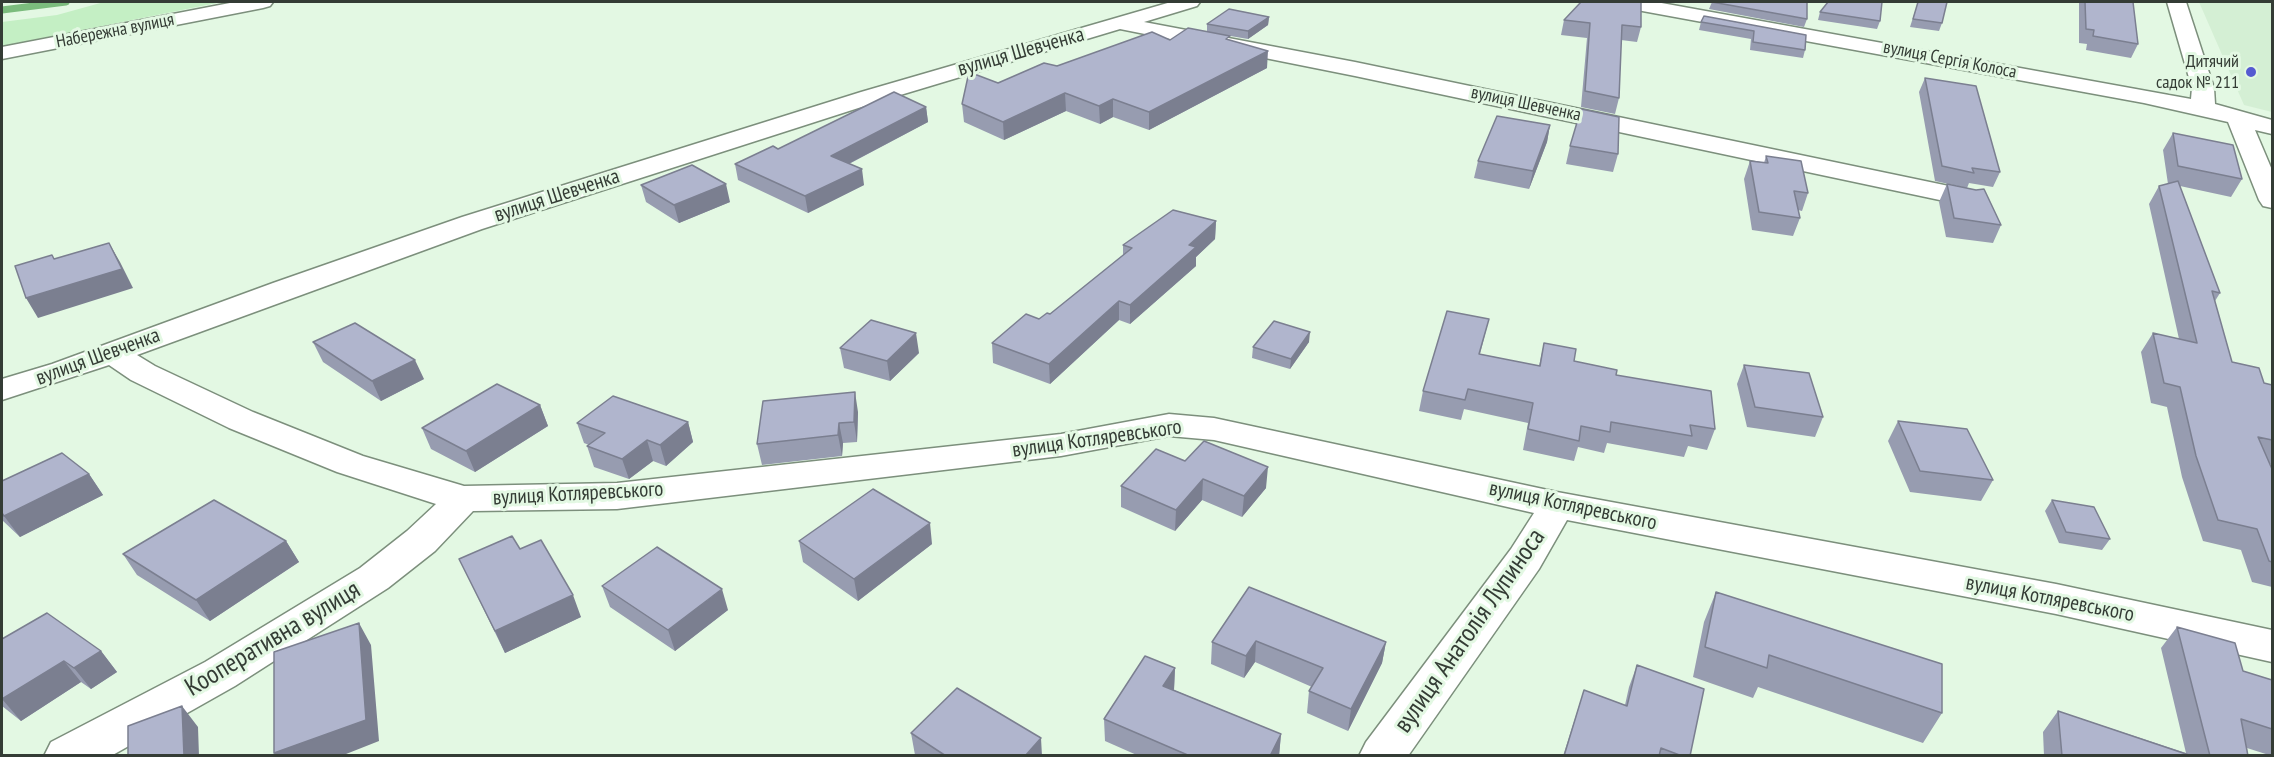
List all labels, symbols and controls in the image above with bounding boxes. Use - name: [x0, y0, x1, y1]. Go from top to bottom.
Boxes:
- street label: Набережна вулиця: [54, 9, 176, 53]
- street label: вулиця Шевченка: [955, 22, 1087, 82]
- street label: вулиця Сергія Колоса: [1882, 36, 2018, 84]
- place label: Дитячий садок № 211: [2156, 51, 2239, 94]
- marker: Дитячий садок № 211: [2244, 65, 2258, 79]
- street label: вулиця Шевченка: [1469, 82, 1583, 126]
- street label: вулиця Шевченка: [491, 164, 623, 228]
- street label: вулиця Шевченка: [33, 323, 163, 391]
- street label: вулиця Котляревського: [1011, 415, 1183, 463]
- street label: вулиця Котляревського: [1487, 476, 1659, 536]
- street label: вулиця Котляревського: [492, 477, 664, 511]
- street label: вулиця Анатолія Лупиноса: [1388, 523, 1552, 739]
- street label: вулиця Котляревського: [1964, 570, 2136, 628]
- street label: Кооперативна вулиця: [180, 575, 366, 703]

